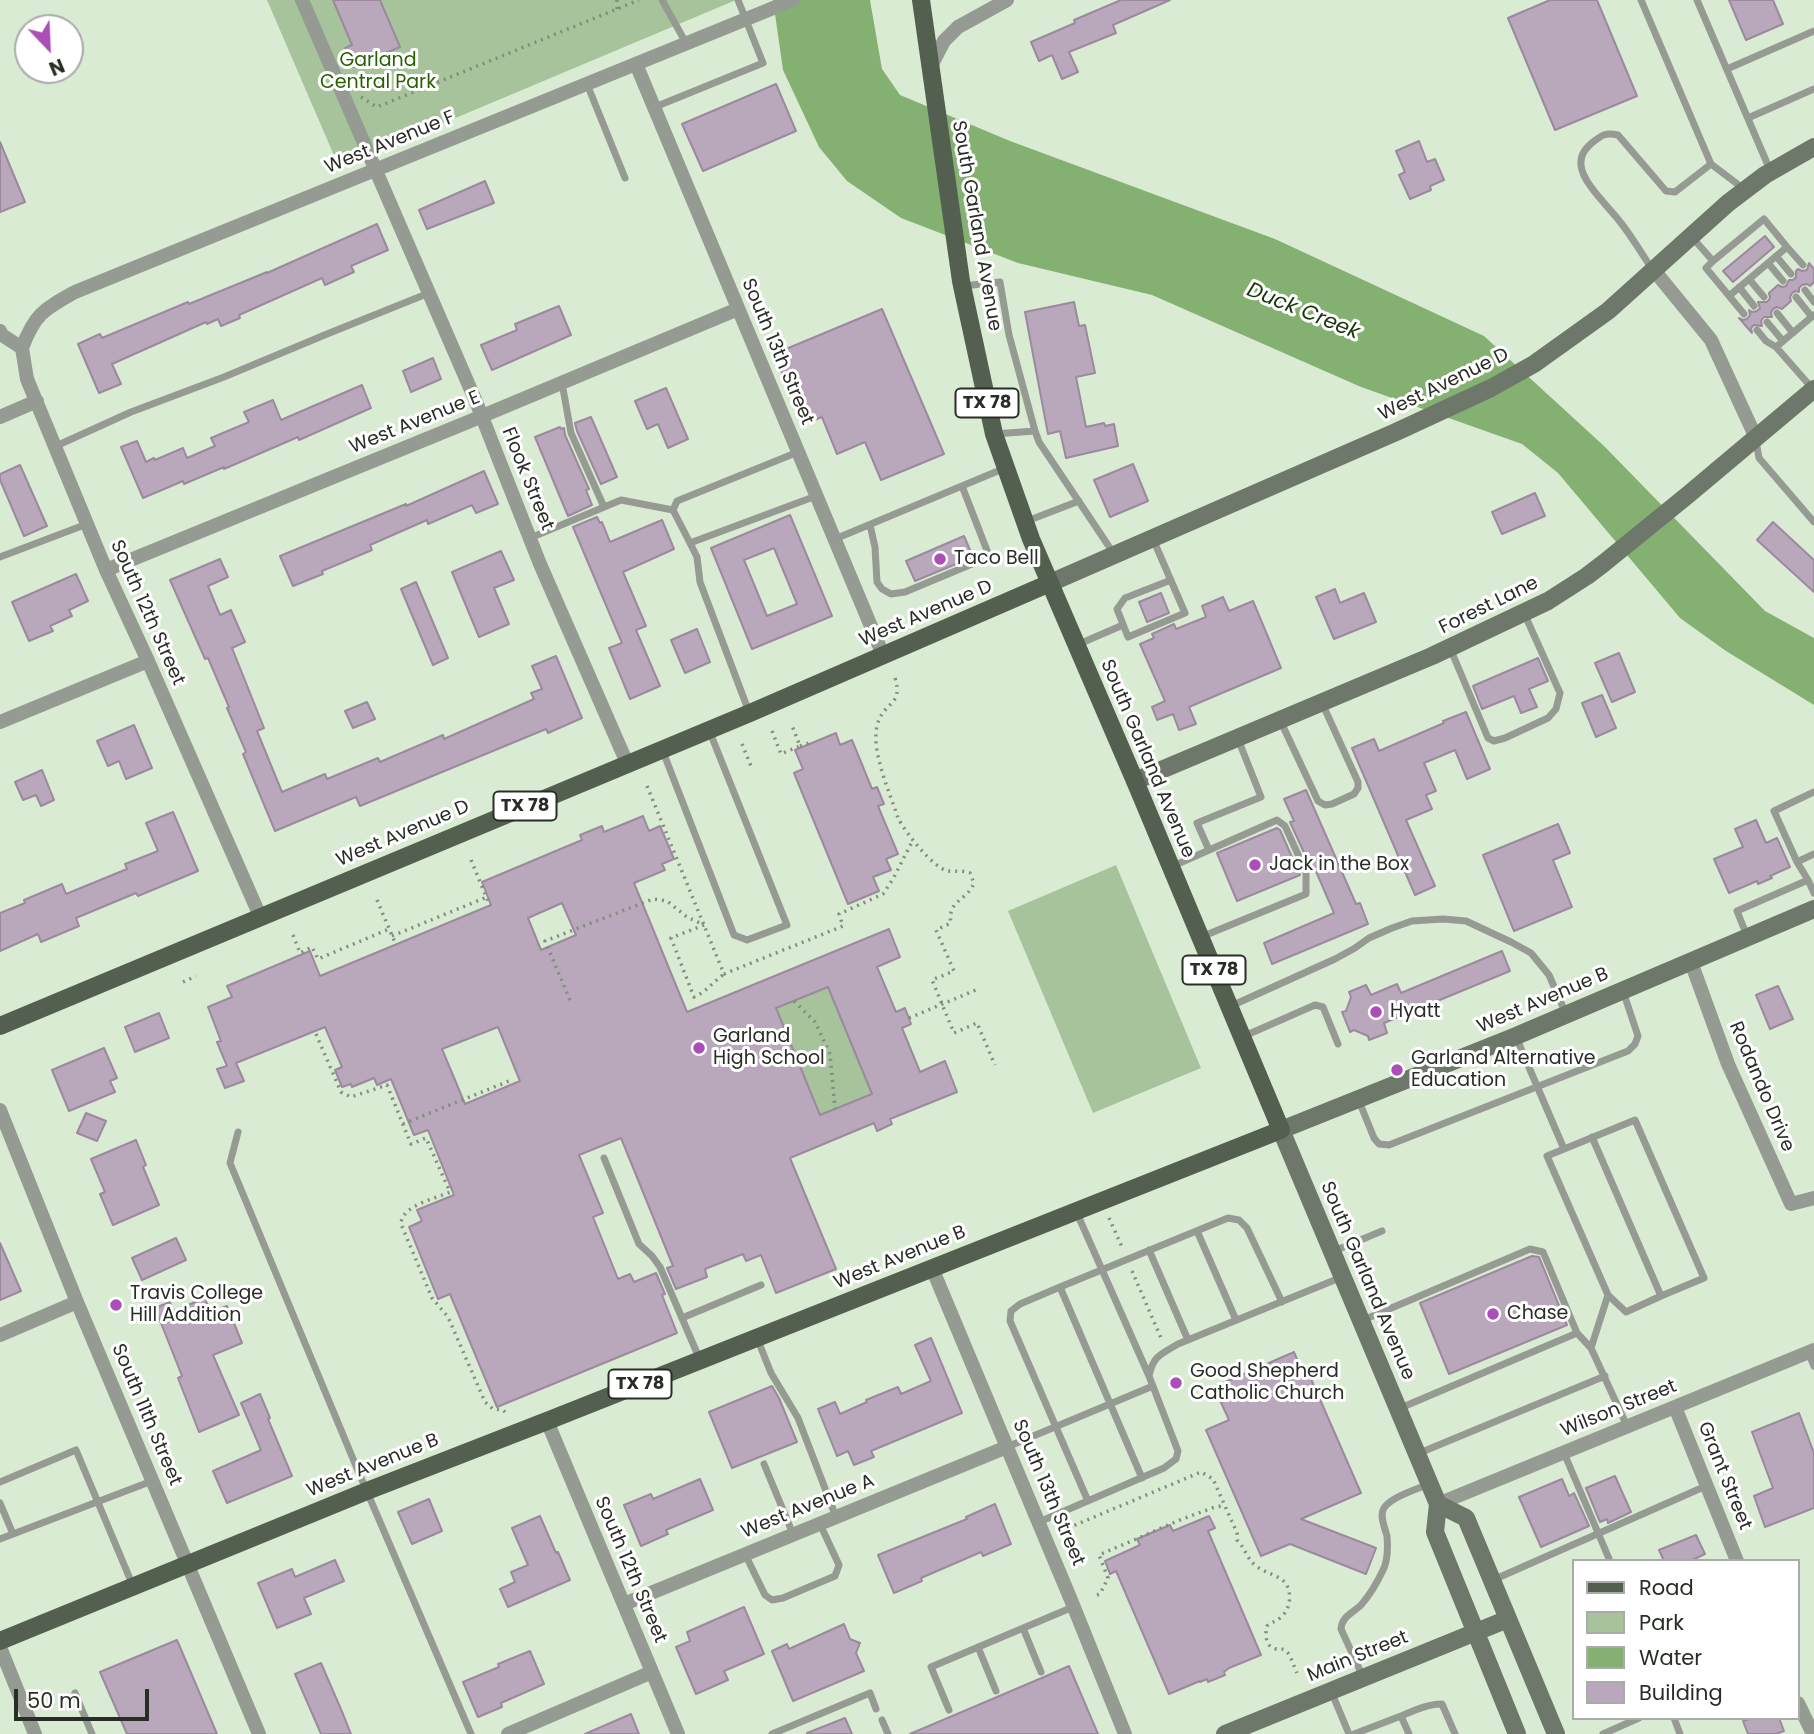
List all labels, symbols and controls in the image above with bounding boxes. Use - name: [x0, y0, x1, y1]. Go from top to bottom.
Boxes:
- north arrow: [14, 14, 84, 84]
- park label: Garland Central Park: [320, 50, 436, 94]
- text: N: [45, 52, 68, 82]
- street label: West Avenue F: [322, 107, 458, 179]
- street label: South Garland Avenue: [946, 119, 1006, 333]
- street label: South 13th Street: [736, 275, 818, 429]
- water label: Duck Creek: [1243, 278, 1363, 346]
- street label: West Avenue D: [1375, 344, 1513, 426]
- street label: West Avenue E: [347, 387, 483, 459]
- road number: TX 78: [956, 388, 1018, 418]
- street label: Flook Street: [496, 424, 558, 534]
- street label: South 12th Street: [105, 537, 189, 689]
- place label: Taco Bell: [954, 548, 1039, 570]
- marker: Taco Bell: [932, 551, 948, 567]
- street label: Forest Lane: [1436, 572, 1542, 640]
- street label: West Avenue D: [856, 576, 996, 652]
- street label: South Garland Avenue: [1095, 656, 1199, 862]
- road number: TX 78: [494, 792, 556, 820]
- street label: West Avenue D: [333, 796, 473, 872]
- place label: Jack in the Box: [1269, 854, 1409, 876]
- marker: Jack in the Box: [1247, 857, 1263, 873]
- road number: TX 78: [1182, 956, 1246, 985]
- street label: West Avenue B: [1474, 963, 1612, 1039]
- place label: Hyatt: [1390, 1001, 1441, 1023]
- marker: Hyatt: [1368, 1004, 1384, 1020]
- street label: Rodando Drive: [1723, 1018, 1799, 1156]
- place label: Garland High School: [713, 1026, 825, 1070]
- marker: Garland High School: [691, 1040, 707, 1056]
- place label: Garland Alternative Education: [1411, 1048, 1596, 1092]
- marker: Garland Alternative Education: [1389, 1062, 1405, 1078]
- street label: South Garland Avenue: [1315, 1178, 1419, 1384]
- street label: West Avenue B: [831, 1221, 969, 1295]
- place label: Travis College Hill Addition: [130, 1283, 263, 1327]
- marker: Travis College Hill Addition: [108, 1297, 124, 1313]
- place label: Chase: [1507, 1303, 1568, 1325]
- marker: Chase: [1485, 1306, 1501, 1322]
- street label: South 11th Street: [106, 1341, 186, 1489]
- place label: Good Shepherd Catholic Church: [1190, 1361, 1344, 1405]
- road number: TX 78: [608, 1370, 672, 1399]
- marker: Good Shepherd Catholic Church: [1168, 1375, 1184, 1391]
- street label: Wilson Street: [1558, 1375, 1680, 1443]
- street label: South 13th Street: [1007, 1416, 1089, 1570]
- street label: Grant Street: [1692, 1419, 1756, 1533]
- street label: West Avenue B: [304, 1429, 442, 1503]
- street label: West Avenue A: [738, 1470, 878, 1544]
- street label: South 12th Street: [589, 1494, 671, 1646]
- legend: [1573, 1559, 1800, 1720]
- text: Road: [1639, 1573, 1694, 1602]
- text: Park: [1639, 1608, 1684, 1637]
- street label: Main Street: [1304, 1626, 1412, 1688]
- text: Water: [1639, 1643, 1702, 1672]
- scale bar: [18, 1674, 152, 1718]
- text: Building: [1639, 1678, 1723, 1707]
- text: 50 m: [27, 1686, 81, 1715]

